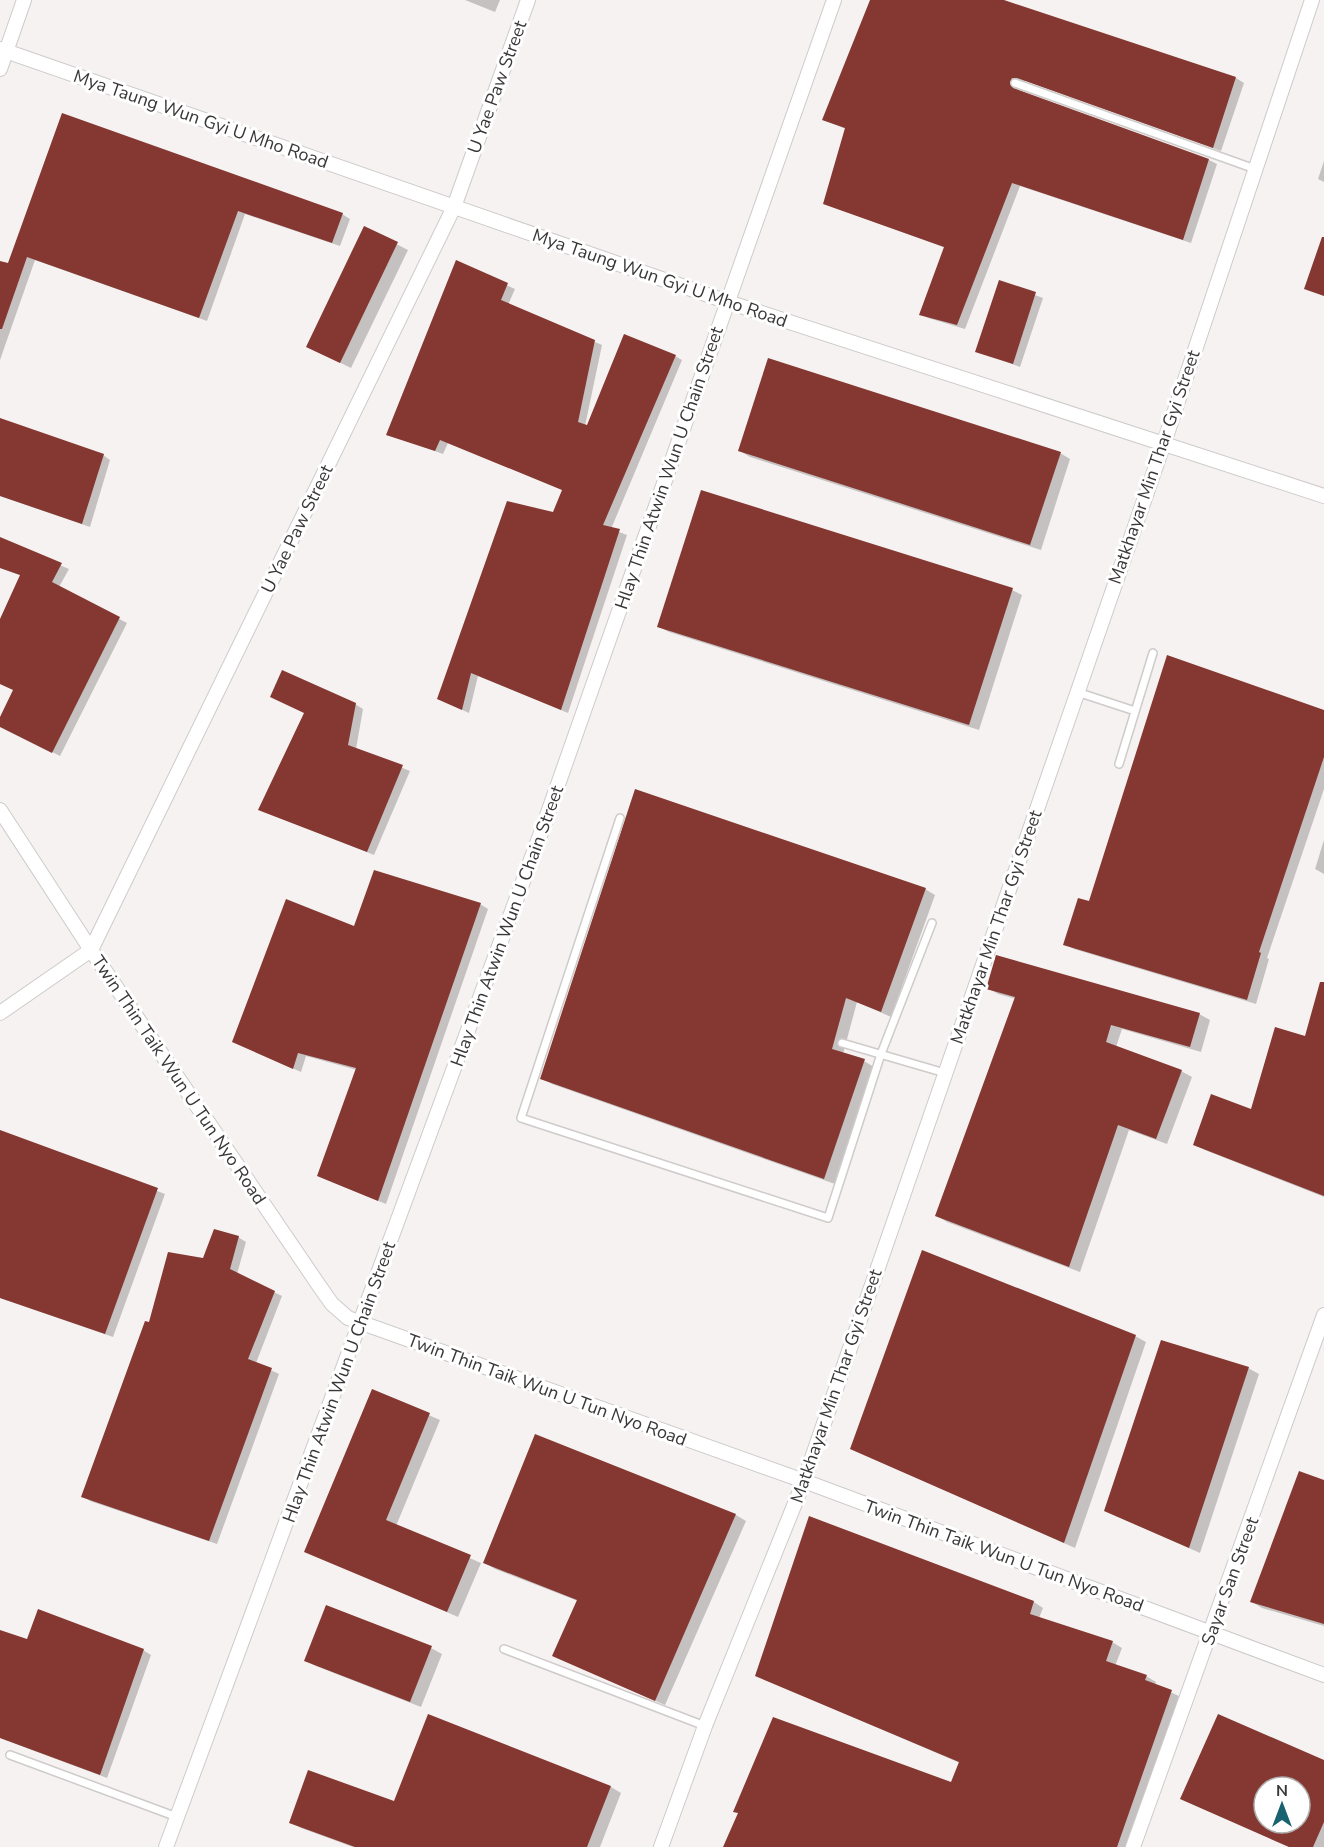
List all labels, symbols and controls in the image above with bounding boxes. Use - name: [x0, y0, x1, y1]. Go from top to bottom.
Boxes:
- street label: U Yae Paw Street: [462, 16, 532, 157]
- street label: Mya Taung Wun Gyi U Mho Road: [70, 64, 332, 174]
- street label: Mya Taung Wun Gyi U Mho Road: [529, 223, 791, 333]
- street label: Hlay Thin Atwin Wun U Chain Street: [609, 323, 729, 613]
- street label: Matkhayar Min Thar Gyi Street: [1103, 346, 1206, 587]
- street label: U Yae Paw Street: [256, 460, 339, 597]
- street label: Hlay Thin Atwin Wun U Chain Street: [445, 781, 569, 1070]
- street label: Matkhayar Min Thar Gyi Street: [945, 806, 1048, 1047]
- street label: Twin Thin Taik Wun U Tun Nyo Road: [86, 951, 272, 1209]
- street label: Hlay Thin Atwin Wun U Chain Street: [277, 1237, 401, 1526]
- street label: Matkhayar Min Thar Gyi Street: [785, 1265, 888, 1506]
- street label: Twin Thin Taik Wun U Tun Nyo Road: [404, 1328, 690, 1452]
- street label: Twin Thin Taik Wun U Tun Nyo Road: [861, 1494, 1147, 1618]
- street label: Sayar San Street: [1196, 1513, 1265, 1648]
- north arrow: [1252, 1775, 1312, 1835]
- text: N: [1276, 1780, 1288, 1802]

